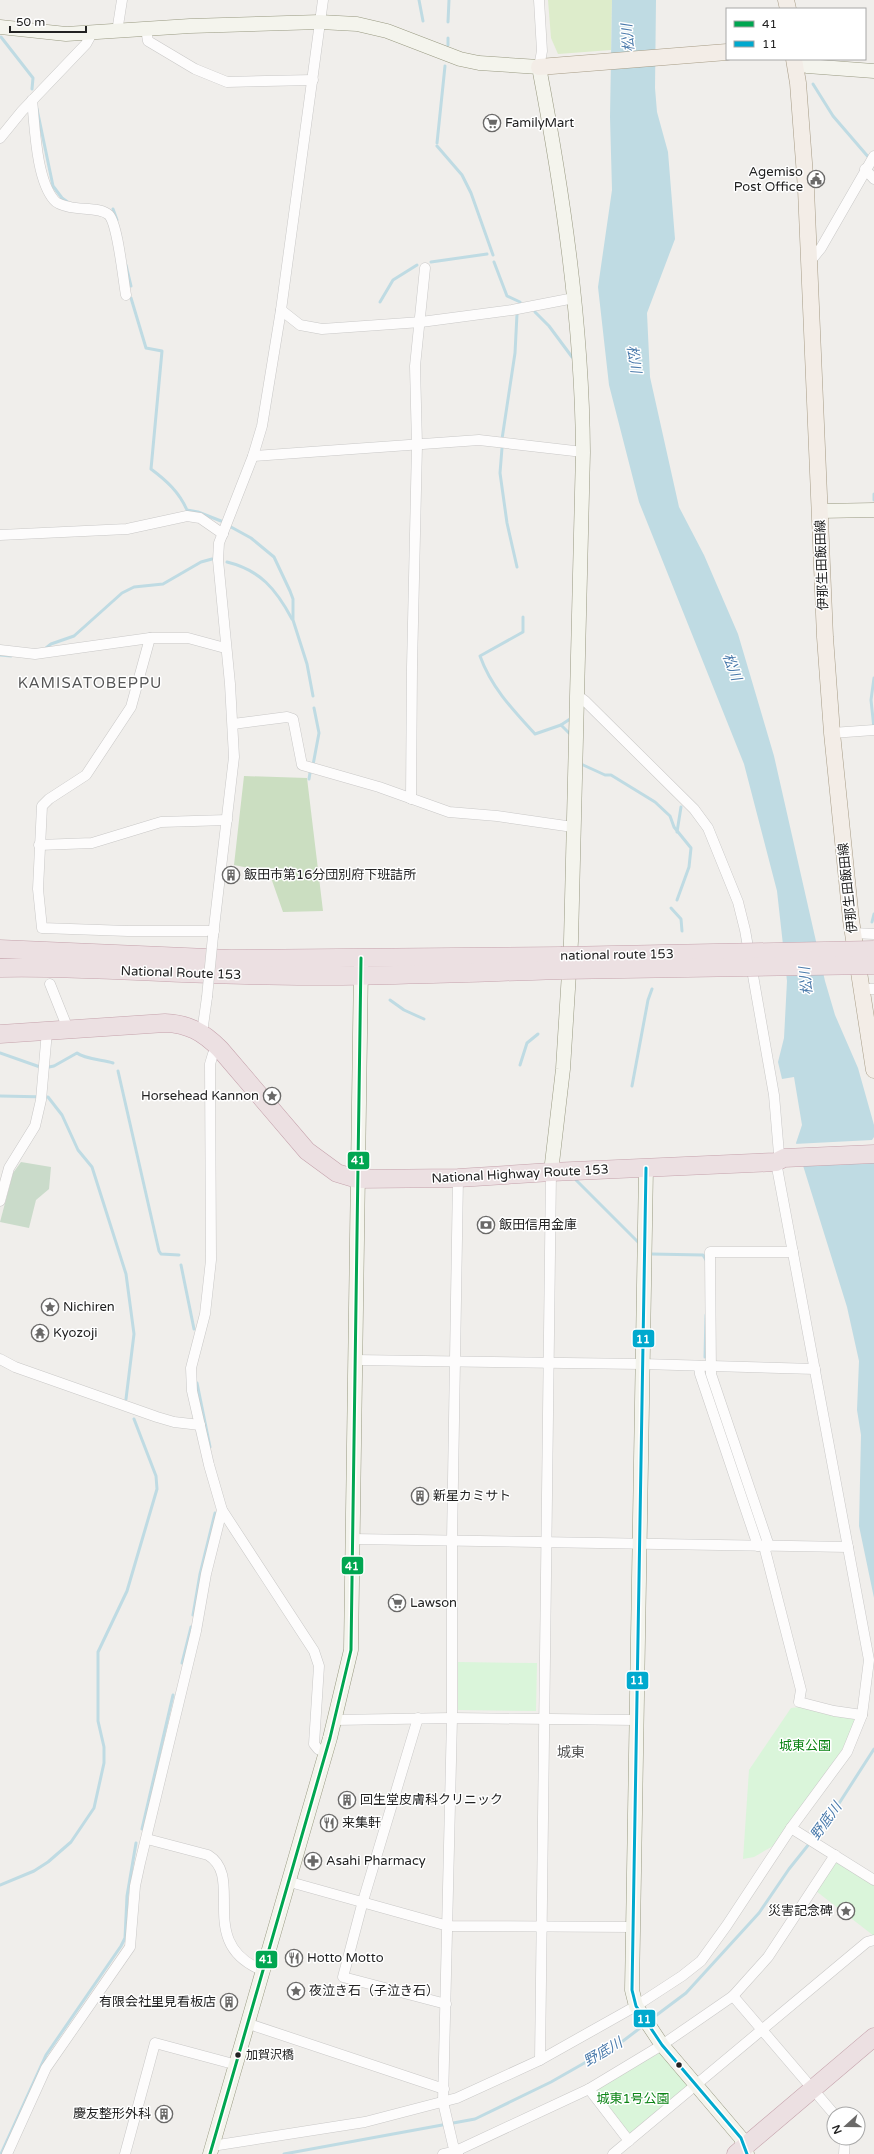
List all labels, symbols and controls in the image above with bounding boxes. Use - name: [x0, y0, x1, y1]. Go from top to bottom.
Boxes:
- scale bar: [10, 8, 86, 34]
- legend: [726, 8, 866, 60]
- text: 50 m: [16, 15, 45, 29]
- text: 41: [762, 17, 777, 31]
- water label: 松川: [618, 21, 638, 53]
- text: 11: [762, 37, 777, 51]
- supermarket icon: FamilyMart: [482, 113, 502, 133]
- place label: FamilyMart: [505, 115, 574, 131]
- place label: Agemiso Post Office: [734, 164, 803, 195]
- public building icon: Agemiso Post Office: [806, 169, 826, 189]
- water label: 松川: [623, 344, 645, 376]
- street label: 伊那生田飯田線: [812, 519, 832, 611]
- water label: 松川: [719, 651, 746, 685]
- district label: KAMISATOBEPPU: [18, 674, 162, 692]
- street label: 伊那生田飯田線: [835, 842, 861, 934]
- building icon: 飯田市第16分団別府下班詰所: [221, 865, 241, 885]
- place label: 飯田市第16分団別府下班詰所: [244, 867, 416, 883]
- street label: national route 153: [560, 946, 674, 964]
- street label: National Route 153: [120, 963, 242, 983]
- water label: 松川: [796, 964, 816, 996]
- place icon: Horsehead Kannon: [262, 1086, 282, 1106]
- place label: Horsehead Kannon: [141, 1088, 259, 1104]
- line badge: 41: [347, 1151, 370, 1170]
- text: 41: [351, 1154, 365, 1167]
- street label: National Highway Route 153: [431, 1161, 609, 1187]
- bank icon: 飯田信用金庫: [476, 1215, 496, 1235]
- place label: 飯田信用金庫: [499, 1217, 577, 1233]
- place icon: Nichiren: [40, 1297, 60, 1317]
- place label: Nichiren: [63, 1299, 115, 1315]
- temple icon: Kyozoji: [30, 1323, 50, 1343]
- place label: Kyozoji: [53, 1325, 97, 1341]
- line badge: 11: [632, 1329, 655, 1348]
- text: 11: [636, 1333, 650, 1346]
- building icon: 新星カミサト: [410, 1486, 430, 1506]
- place label: 新星カミサト: [433, 1488, 511, 1504]
- line badge: 41: [341, 1556, 364, 1575]
- text: 41: [345, 1560, 359, 1573]
- supermarket icon: Lawson: [387, 1593, 407, 1613]
- place label: Lawson: [410, 1595, 457, 1611]
- line badge: 11: [626, 1671, 649, 1690]
- text: 11: [630, 1674, 644, 1687]
- park label: 城東公園: [779, 1738, 831, 1754]
- district label: 城東: [557, 1744, 585, 1761]
- building icon: 回生堂皮膚科クリニック: [337, 1790, 357, 1810]
- place label: 回生堂皮膚科クリニック: [360, 1792, 503, 1808]
- water label: 野底川: [807, 1797, 846, 1843]
- restaurant icon: 来集軒: [319, 1813, 339, 1833]
- place label: 来集軒: [342, 1815, 381, 1831]
- pharmacy icon: Asahi Pharmacy: [303, 1851, 323, 1871]
- place label: Asahi Pharmacy: [326, 1853, 426, 1869]
- place icon: 災害記念碑: [836, 1901, 856, 1921]
- place label: 災害記念碑: [768, 1903, 833, 1919]
- restaurant icon: Hotto Motto: [284, 1948, 304, 1968]
- line badge: 41: [255, 1950, 278, 1969]
- place label: Hotto Motto: [307, 1950, 384, 1966]
- text: 41: [259, 1953, 273, 1966]
- place icon: 夜泣き石（子泣き石）: [286, 1981, 306, 2001]
- place label: 夜泣き石（子泣き石）: [309, 1983, 439, 1999]
- building icon: 有限会社里見看板店: [219, 1992, 239, 2012]
- place label: 有限会社里見看板店: [99, 1994, 216, 2010]
- line badge: 11: [633, 2009, 656, 2028]
- text: 11: [637, 2013, 651, 2026]
- water label: 野底川: [581, 2033, 627, 2070]
- place label: 加賀沢橋: [246, 2048, 294, 2062]
- marker: 加賀沢橋: [233, 2050, 243, 2060]
- unlabelled marker: [674, 2060, 684, 2070]
- park label: 城東1号公園: [596, 2091, 670, 2107]
- building icon: 慶友整形外科: [154, 2104, 174, 2124]
- place label: 慶友整形外科: [73, 2106, 151, 2122]
- north arrow: [826, 2106, 866, 2146]
- text: N: [829, 2123, 845, 2136]

